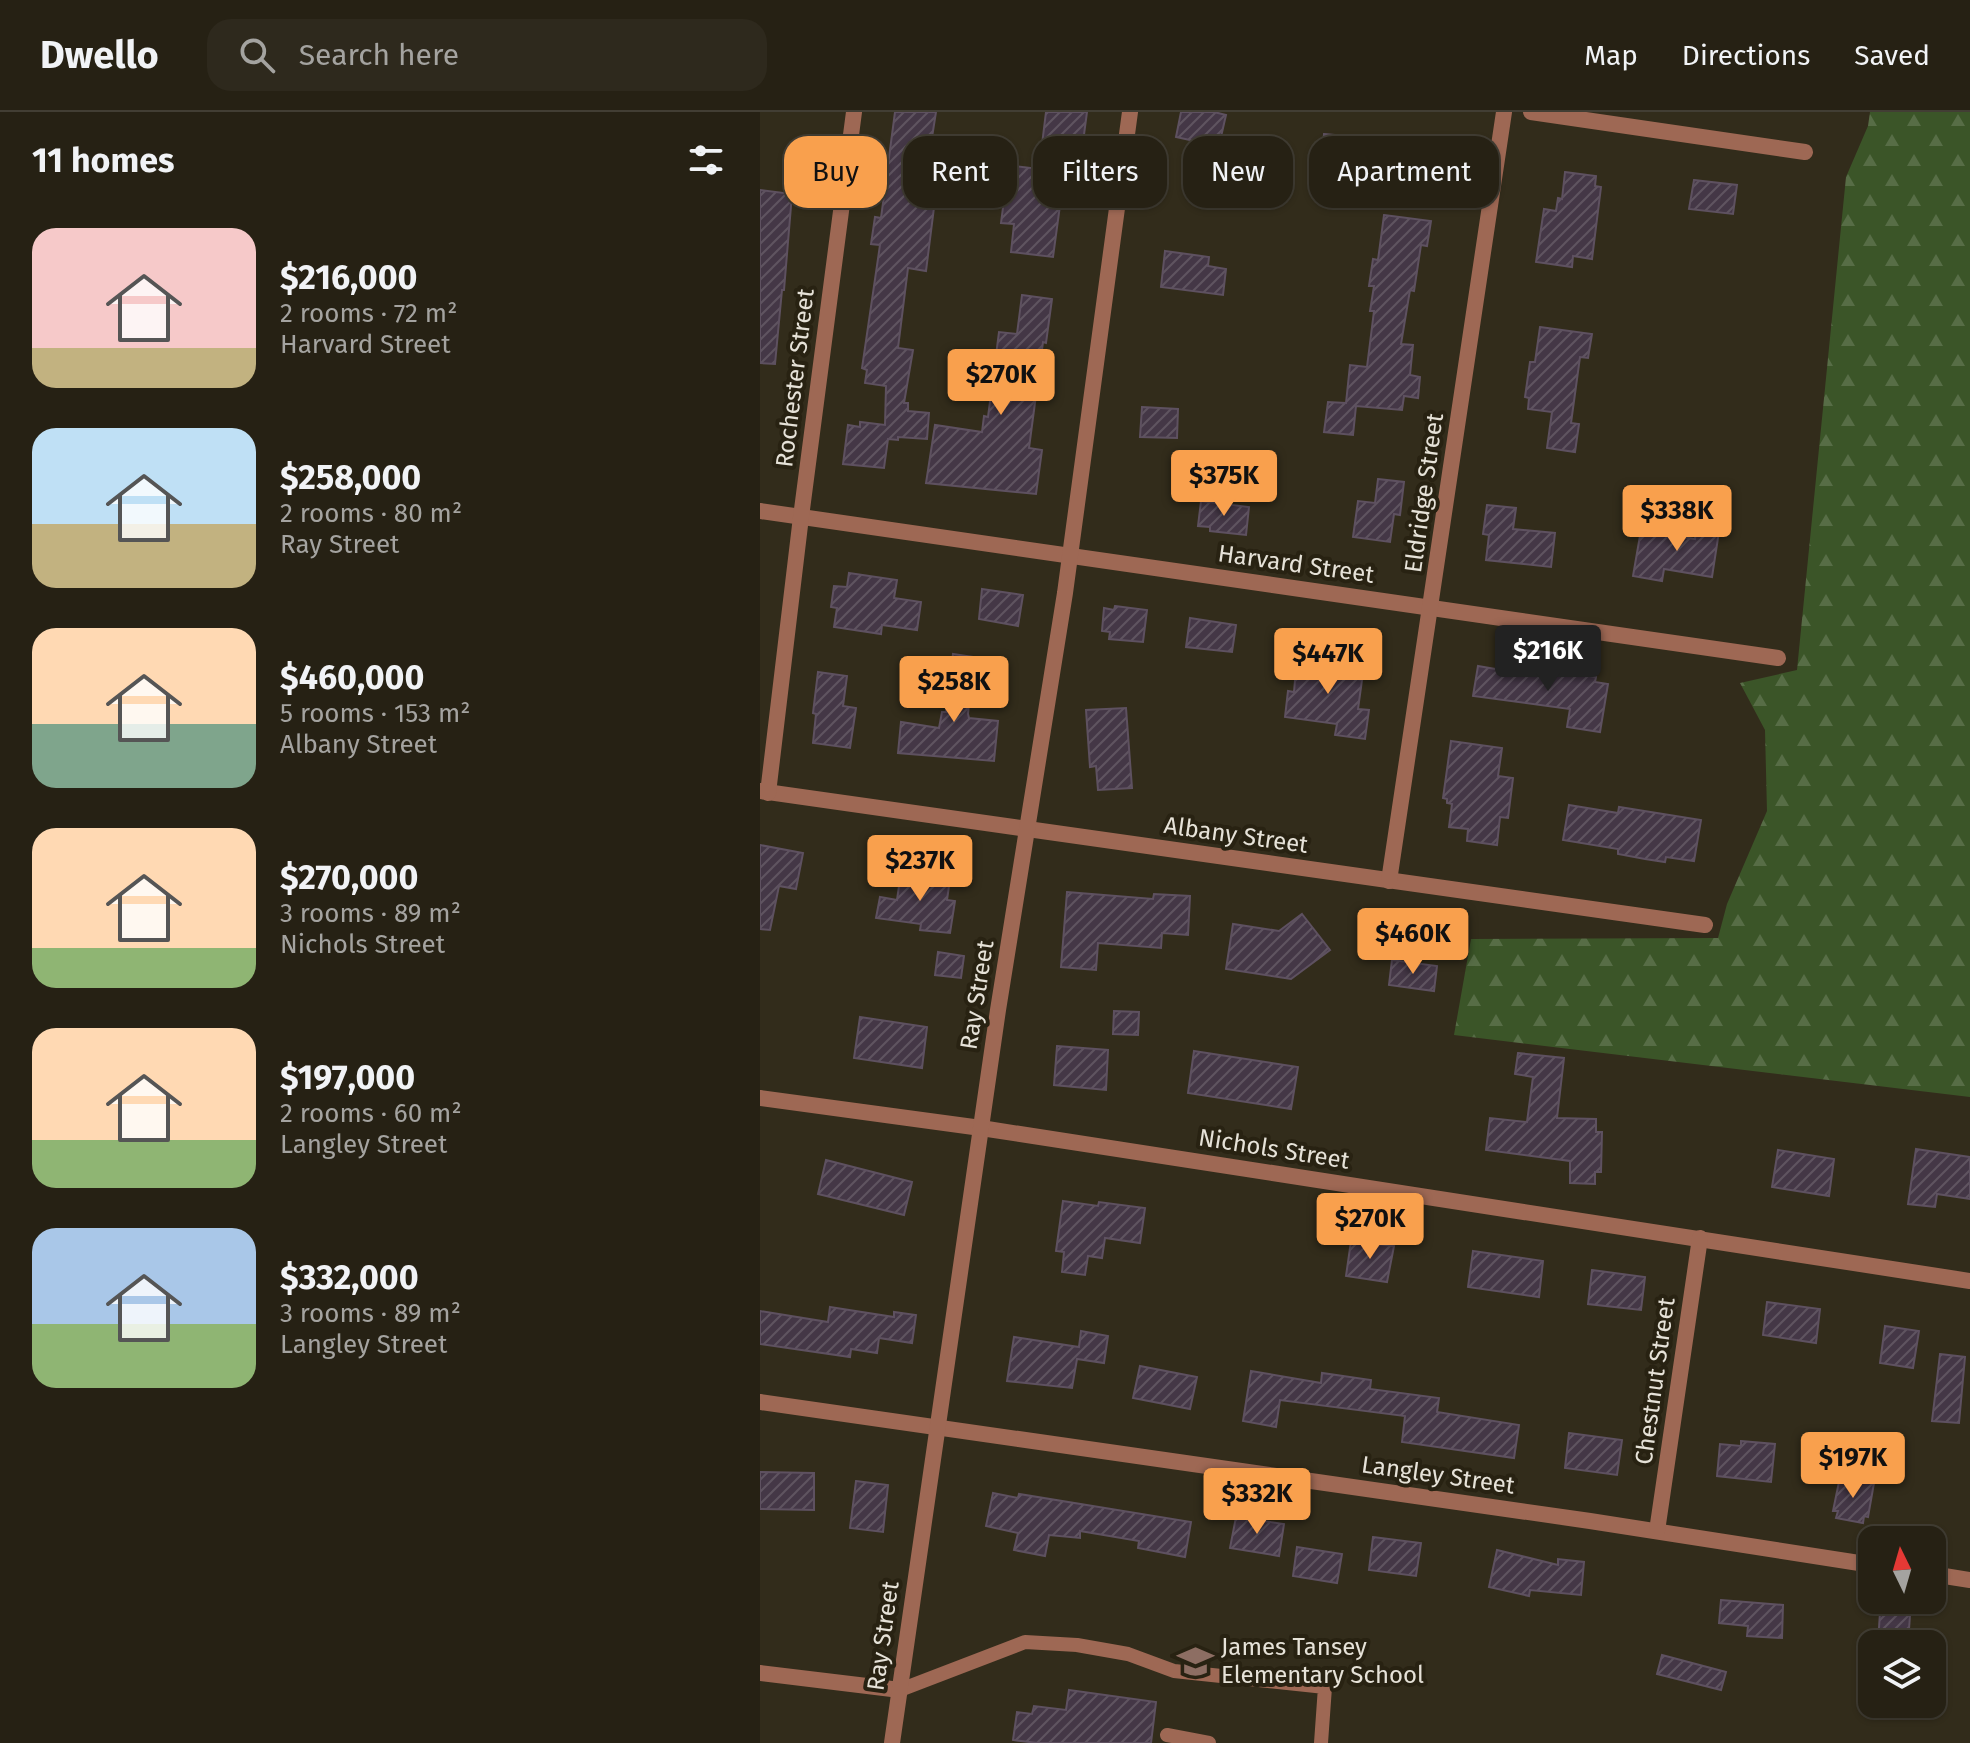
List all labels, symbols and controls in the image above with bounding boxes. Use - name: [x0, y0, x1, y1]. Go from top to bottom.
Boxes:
- search box: [207, 19, 767, 91]
- text: Dwello: [40, 32, 159, 78]
- icon: search: [235, 33, 279, 77]
- text: Search here: [299, 37, 459, 73]
- text: Map: [1584, 39, 1638, 72]
- text: Directions: [1682, 39, 1810, 72]
- text: Saved: [1854, 39, 1930, 72]
- chip: Buy: [784, 136, 887, 208]
- chip: Rent: [903, 136, 1017, 208]
- chip: Filters: [1033, 136, 1167, 208]
- chip: New: [1183, 136, 1293, 208]
- chip: Apartment: [1309, 136, 1499, 208]
- icon: filters: [684, 138, 728, 182]
- text: 11 homes: [32, 140, 174, 181]
- text: $216,000: [280, 257, 417, 298]
- icon: home: [96, 260, 192, 356]
- street label: Rochester Street: [770, 287, 820, 469]
- text: 2 rooms · 72 m²: [280, 298, 457, 329]
- text: Harvard Street: [280, 329, 451, 360]
- pin: $270K: [945, 349, 1057, 417]
- text: $270K: [966, 359, 1036, 390]
- street label: Eldridge Street: [1399, 411, 1449, 575]
- pin: $375K: [1168, 450, 1280, 518]
- text: $258,000: [280, 457, 421, 498]
- icon: home: [96, 460, 192, 556]
- text: $375K: [1189, 460, 1259, 491]
- pin: $338K: [1621, 485, 1733, 553]
- text: $338K: [1641, 495, 1713, 526]
- text: 2 rooms · 80 m²: [280, 498, 462, 529]
- text: Ray Street: [280, 529, 399, 560]
- street label: Harvard Street: [1216, 539, 1376, 589]
- pin: $216K: [1492, 625, 1604, 693]
- pin: $447K: [1272, 628, 1384, 696]
- text: $216K: [1513, 635, 1583, 666]
- text: $447K: [1292, 638, 1364, 669]
- pin: $258K: [898, 656, 1010, 724]
- text: $460,000: [280, 657, 424, 698]
- icon: home: [96, 660, 192, 756]
- text: $258K: [918, 666, 990, 697]
- text: 5 rooms · 153 m²: [280, 698, 471, 729]
- text: Albany Street: [280, 729, 437, 760]
- street label: Albany Street: [1162, 811, 1310, 859]
- pin: $237K: [864, 835, 976, 903]
- text: $237K: [885, 845, 955, 876]
- text: $270,000: [280, 857, 418, 898]
- icon: home: [96, 860, 192, 956]
- text: 3 rooms · 89 m²: [280, 898, 461, 929]
- pin: $460K: [1357, 908, 1469, 976]
- text: $460K: [1375, 918, 1451, 949]
- text: Nichols Street: [280, 929, 445, 960]
- street label: Ray Street: [955, 938, 1000, 1052]
- text: $197,000: [280, 1057, 415, 1098]
- icon: home: [96, 1060, 192, 1156]
- text: 2 rooms · 60 m²: [280, 1098, 462, 1129]
- street label: Nichols Street: [1197, 1123, 1352, 1175]
- text: Langley Street: [280, 1129, 447, 1160]
- pin: $270K: [1314, 1193, 1426, 1261]
- text: $270K: [1335, 1203, 1405, 1234]
- text: $332,000: [280, 1257, 419, 1298]
- icon: home: [96, 1260, 192, 1356]
- street label: Chestnut Street: [1629, 1295, 1681, 1466]
- text: 3 rooms · 89 m²: [280, 1298, 461, 1329]
- text: Langley Street: [280, 1329, 447, 1360]
- pin: $197K: [1797, 1432, 1909, 1500]
- text: $197K: [1819, 1442, 1887, 1473]
- street label: Langley Street: [1360, 1450, 1517, 1500]
- pin: $332K: [1201, 1468, 1313, 1536]
- text: $332K: [1222, 1478, 1292, 1509]
- north arrow: [1858, 1526, 1946, 1614]
- map controls: [1858, 1526, 1946, 1718]
- street label: Ray Street: [861, 1579, 905, 1693]
- button: layers: [1858, 1630, 1946, 1718]
- place label: James Tansey Elementary School: [1221, 1633, 1424, 1689]
- school or university icon: James Tansey Elementary School: [1176, 1642, 1214, 1680]

